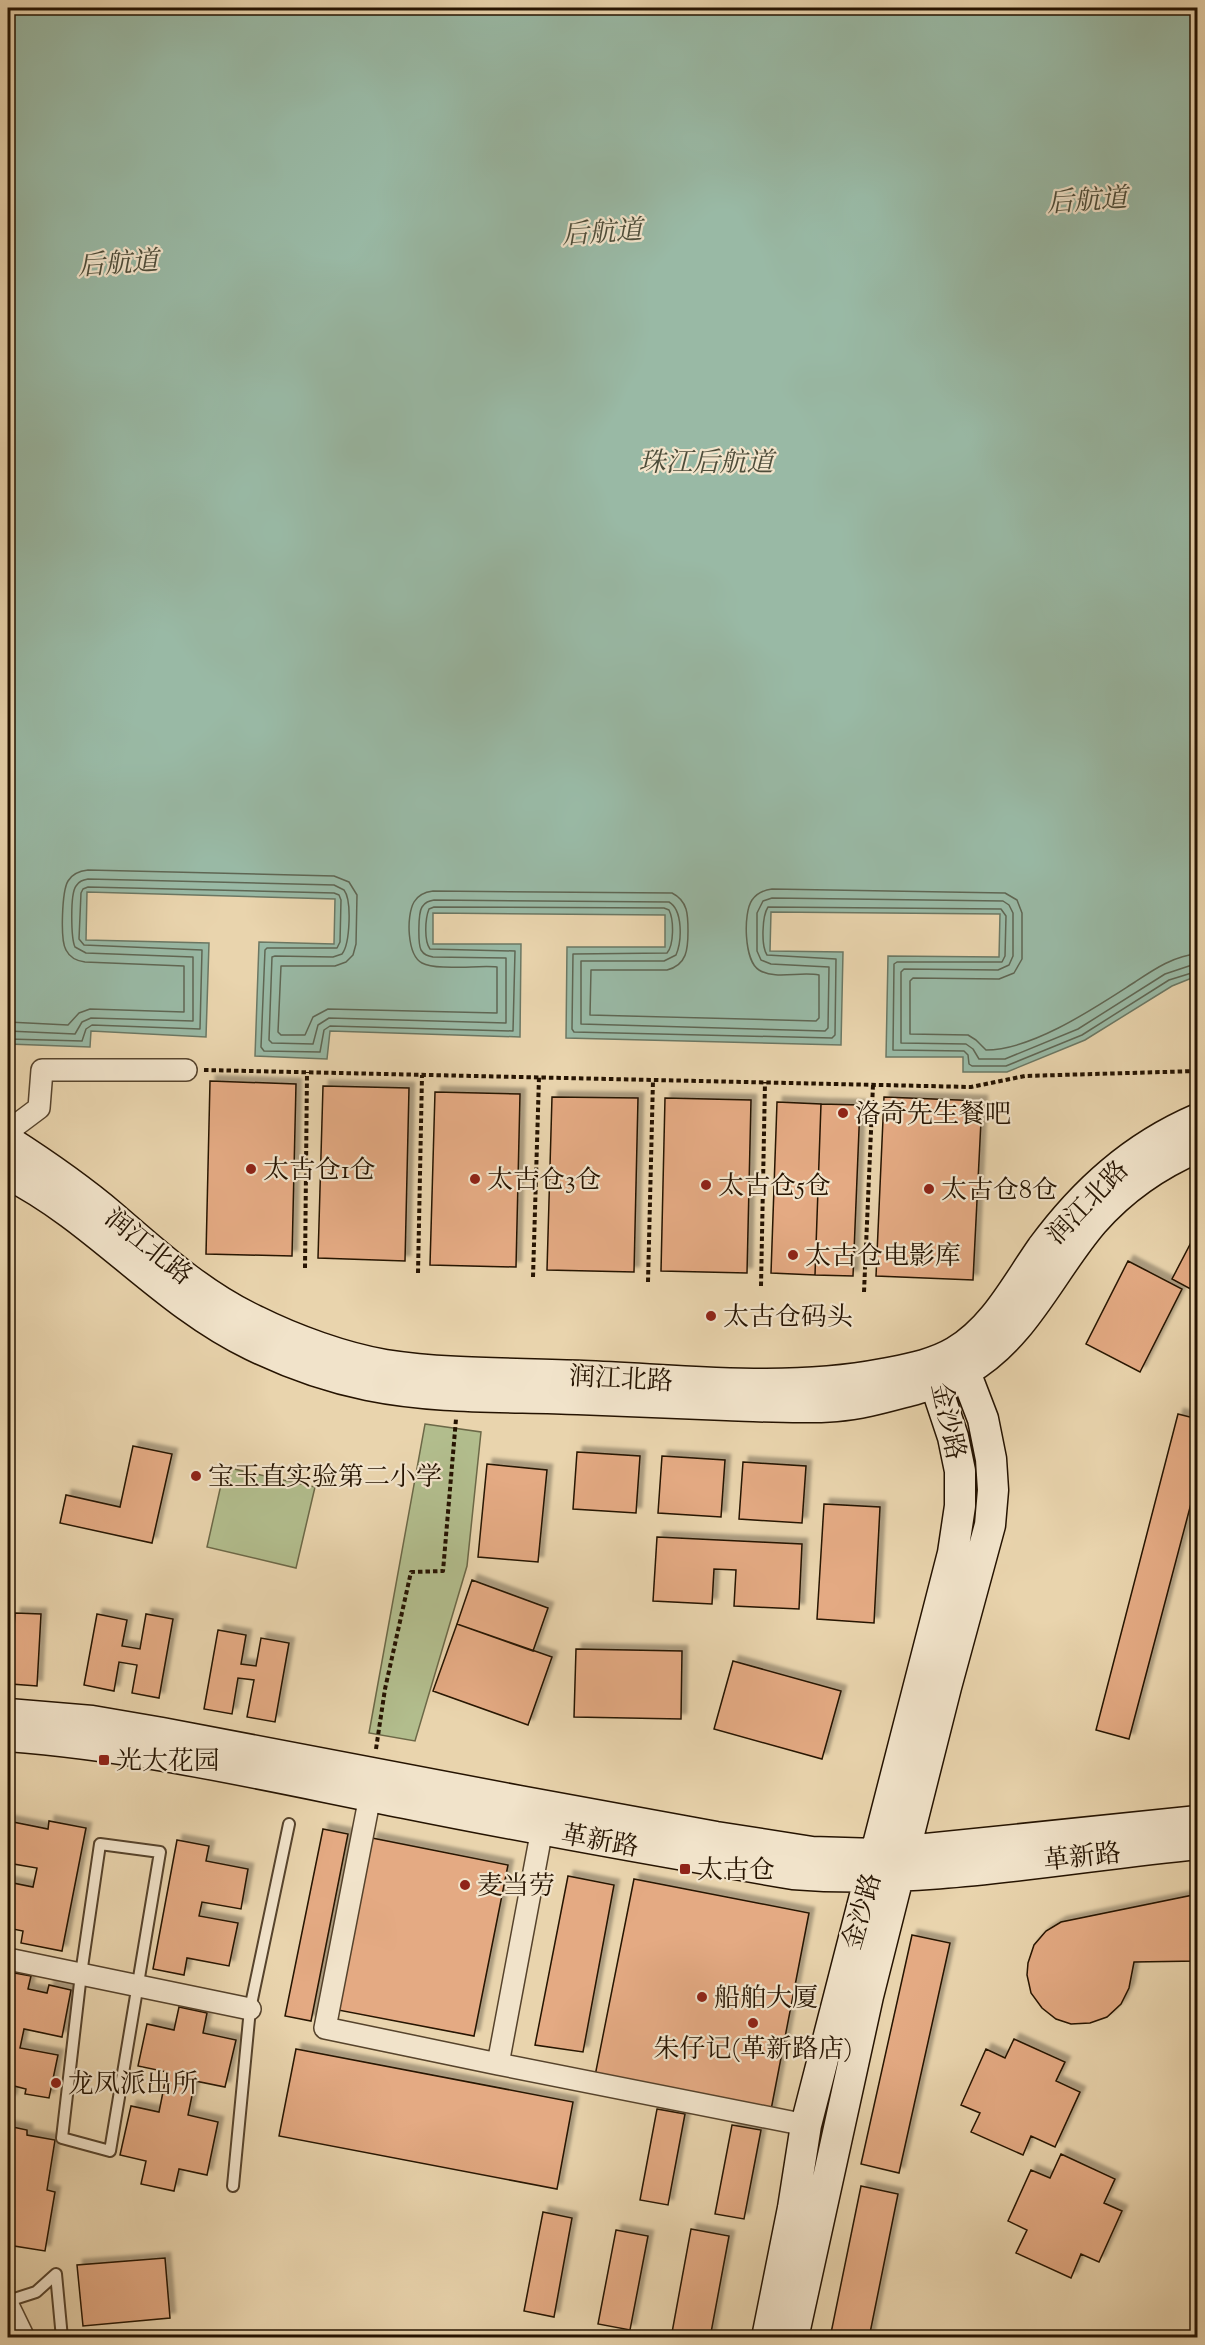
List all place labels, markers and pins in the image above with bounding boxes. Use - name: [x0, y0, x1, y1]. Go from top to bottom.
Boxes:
- place label: 洛奇先生餐吧: [855, 1097, 1011, 1134]
- marker: 洛奇先生餐吧: [836, 1106, 850, 1120]
- place label: 太古仓1仓: [263, 1153, 376, 1190]
- marker: 太古仓1仓: [244, 1162, 258, 1176]
- place label: 太古仓3仓: [487, 1163, 602, 1200]
- place label: 太古仓5仓: [718, 1169, 831, 1206]
- marker: 太古仓3仓: [468, 1172, 482, 1186]
- place label: 太古仓8仓: [941, 1173, 1058, 1210]
- marker: 太古仓5仓: [699, 1178, 713, 1192]
- marker: 太古仓8仓: [922, 1182, 936, 1196]
- place label: 太古仓电影库: [805, 1239, 961, 1276]
- marker: 太古仓电影库: [786, 1248, 800, 1262]
- place label: 太古仓码头: [723, 1300, 853, 1337]
- marker: 太古仓码头: [704, 1309, 718, 1323]
- place label: 宝玉直实验第二小学: [208, 1460, 442, 1497]
- marker: 宝玉直实验第二小学: [189, 1469, 203, 1483]
- place label: 光大花园: [116, 1744, 220, 1781]
- marker: 光大花园: [97, 1753, 111, 1767]
- place label: 太古仓: [697, 1853, 775, 1890]
- marker: 太古仓: [678, 1862, 692, 1876]
- place label: 麦当劳: [477, 1869, 555, 1906]
- marker: 麦当劳: [458, 1878, 472, 1892]
- place label: 船舶大厦: [714, 1981, 818, 2018]
- marker: 船舶大厦: [695, 1990, 709, 2004]
- marker: 朱仔记(革新路店): [746, 2016, 760, 2030]
- place label: 朱仔记(革新路店): [654, 2032, 852, 2069]
- place label: 龙凤派出所: [68, 2067, 198, 2104]
- marker: 龙凤派出所: [49, 2076, 63, 2090]

